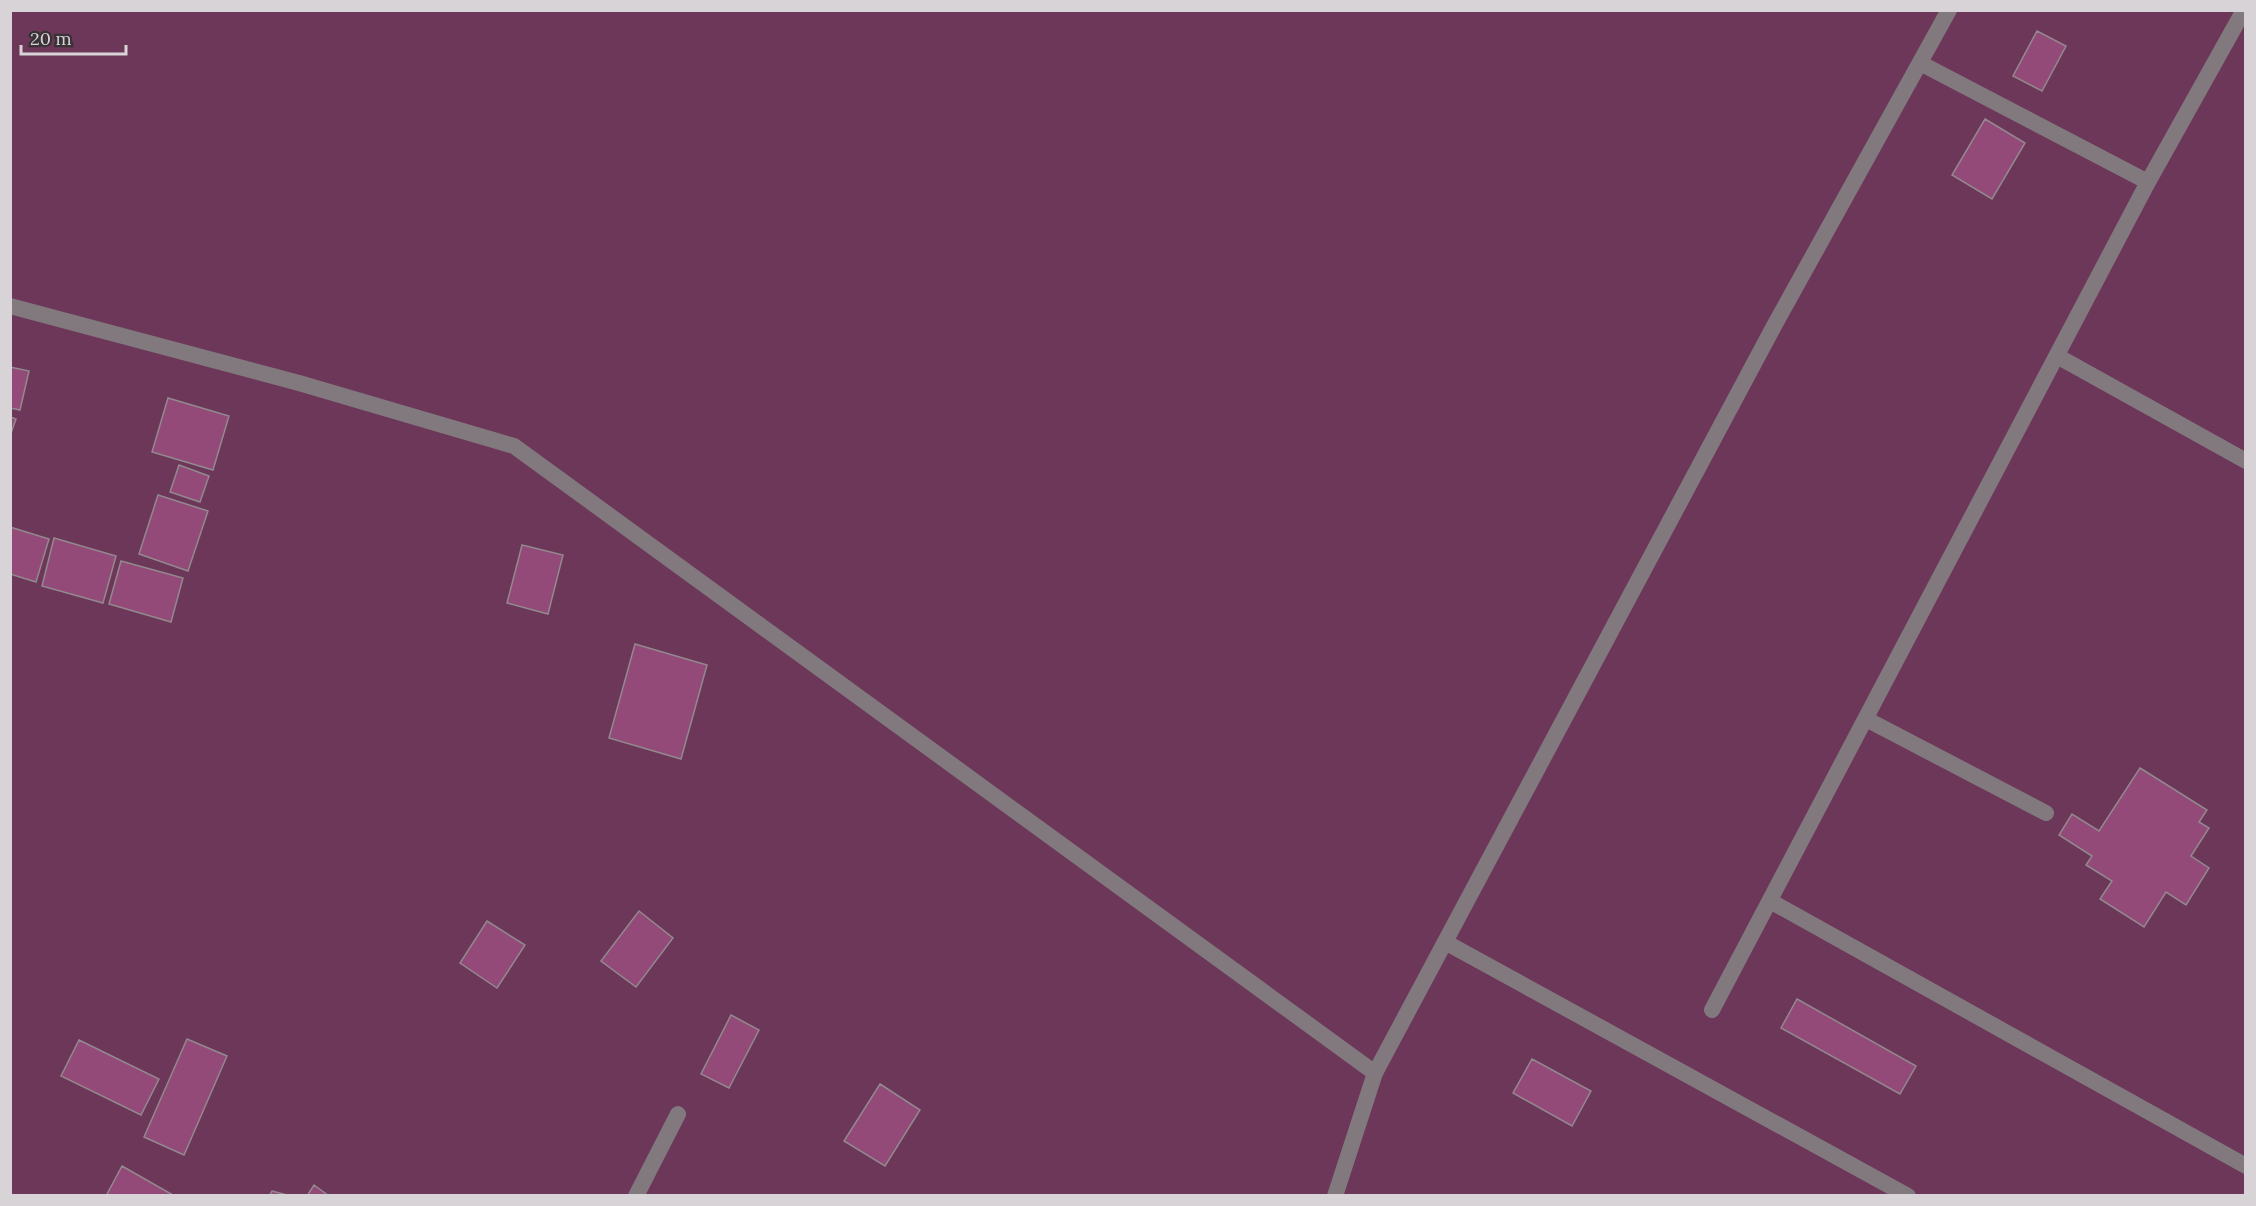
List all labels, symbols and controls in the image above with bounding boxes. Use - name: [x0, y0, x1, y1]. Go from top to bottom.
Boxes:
- scale bar: [21, 18, 126, 56]
- text: 20 m: [30, 27, 72, 50]

